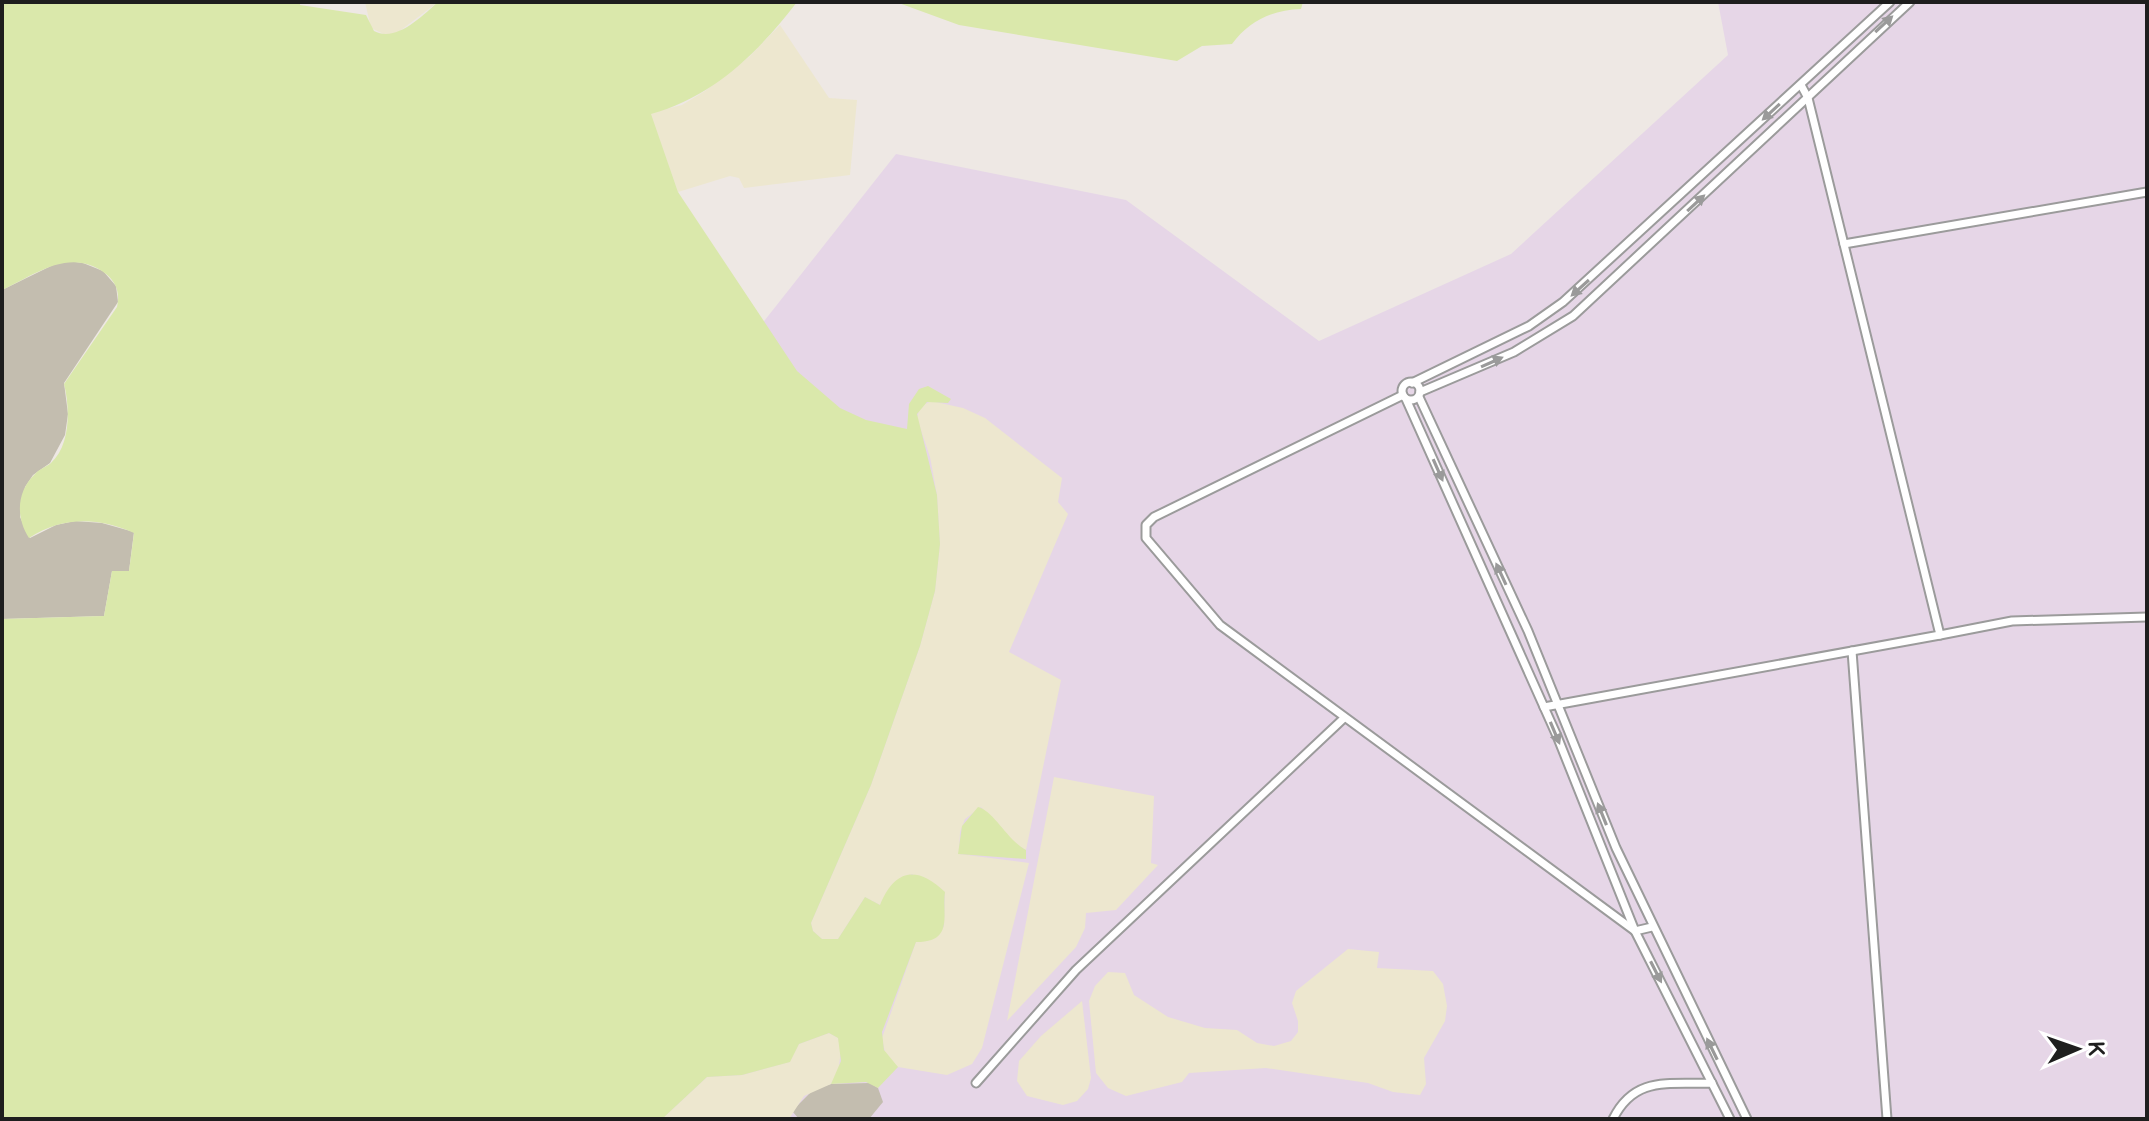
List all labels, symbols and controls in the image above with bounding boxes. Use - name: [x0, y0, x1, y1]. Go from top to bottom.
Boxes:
- one-way arrow: [1875, 16, 1894, 34]
- one-way arrow: [1762, 103, 1781, 121]
- one-way arrow: [1686, 195, 1705, 213]
- one-way arrow: [1570, 279, 1590, 296]
- one-way arrow: [1480, 355, 1504, 369]
- one-way arrow: [1431, 458, 1444, 482]
- one-way arrow: [1494, 562, 1508, 586]
- one-way arrow: [1549, 721, 1562, 745]
- one-way arrow: [1595, 802, 1608, 826]
- one-way arrow: [1649, 961, 1663, 984]
- north arrow: [2037, 1009, 2117, 1089]
- one-way arrow: [1705, 1038, 1719, 1061]
- text: K: [2083, 1041, 2109, 1056]

